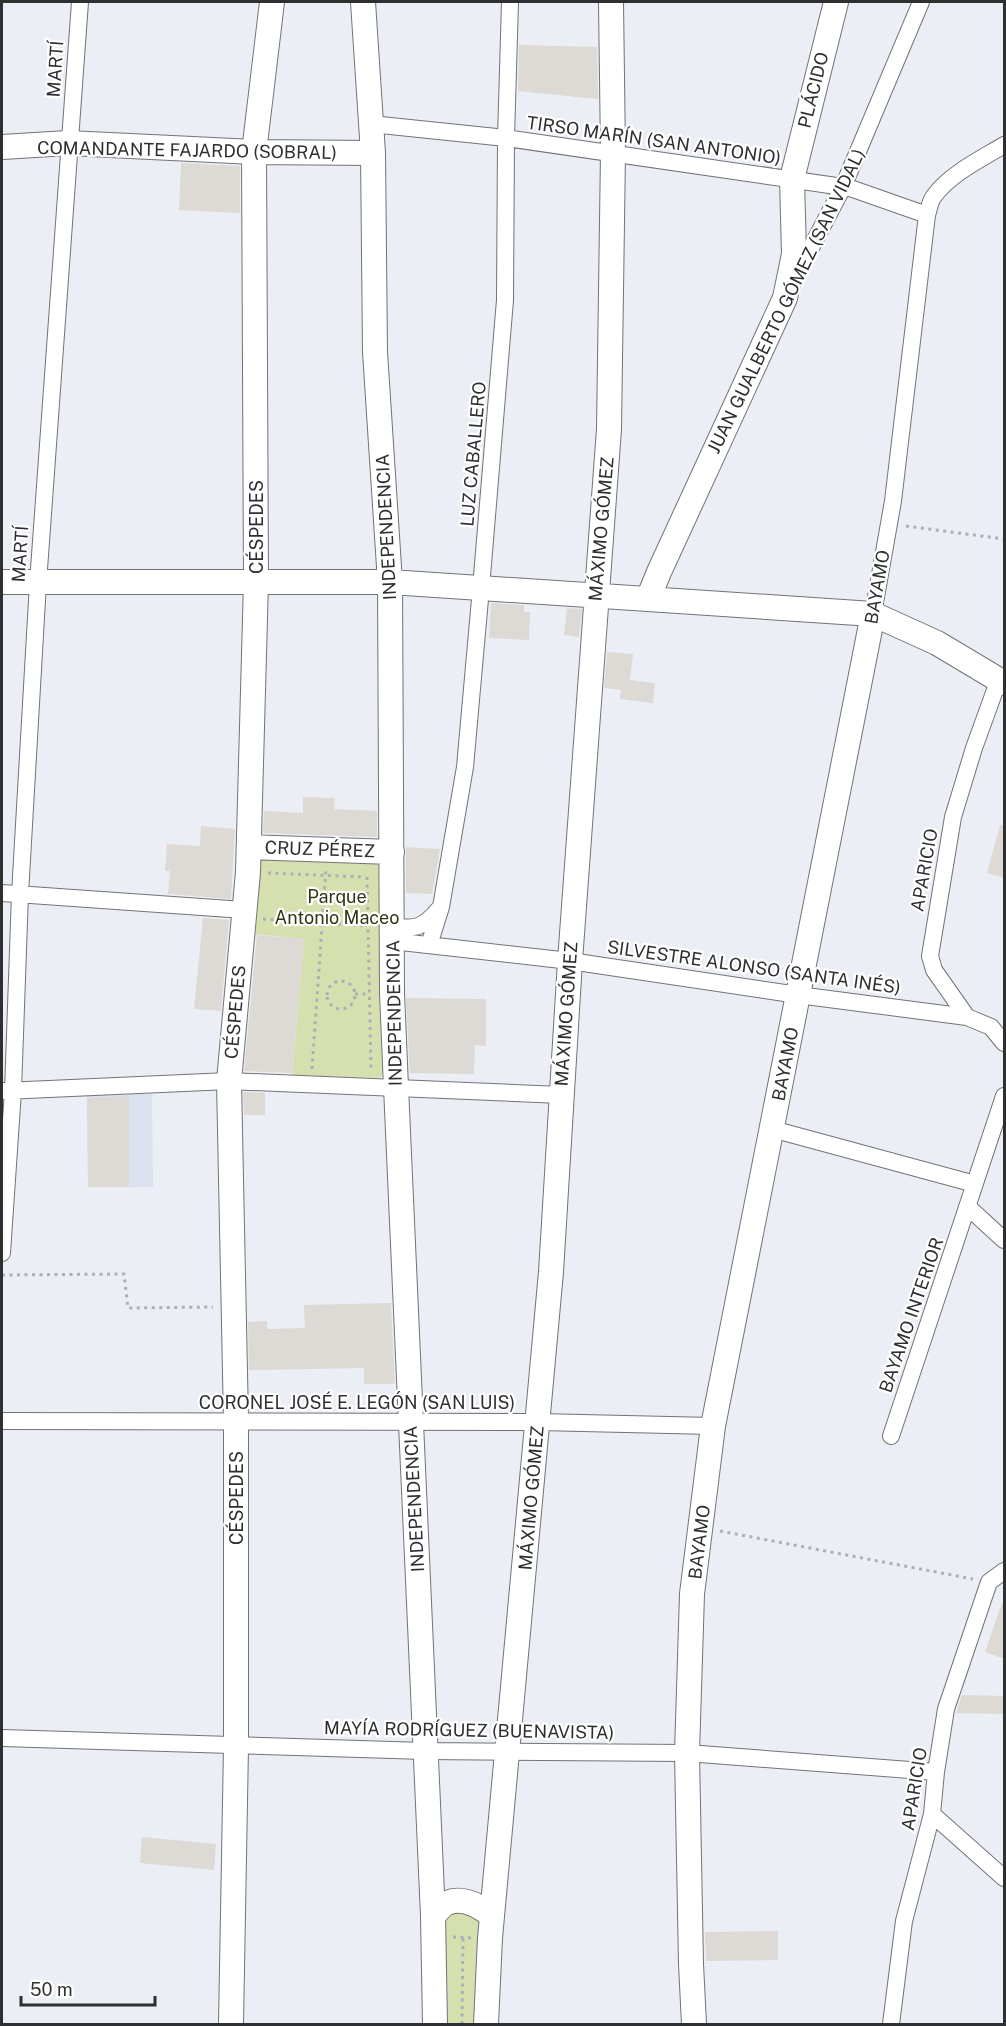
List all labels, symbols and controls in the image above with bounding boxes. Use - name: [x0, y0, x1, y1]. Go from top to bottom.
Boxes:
- street label: MARTÍ: [42, 39, 68, 98]
- street label: PLÁCIDO: [792, 50, 833, 130]
- street label: TIRSO MARÍN (SAN ANTONIO): [526, 111, 783, 168]
- street label: COMANDANTE FAJARDO (SOBRAL): [37, 137, 337, 163]
- street label: JUAN GUALBERTO GÓMEZ (SAN VIDAL): [702, 145, 869, 457]
- street label: LUZ CABALLERO: [456, 381, 490, 527]
- street label: INDEPENDENCIA: [372, 453, 400, 601]
- street label: MÁXIMO GÓMEZ: [583, 456, 618, 602]
- street label: CÉSPEDES: [245, 480, 267, 574]
- street label: MARTÍ: [7, 524, 33, 583]
- street label: BAYAMO: [860, 548, 894, 626]
- street label: APARICIO: [906, 827, 942, 913]
- street label: CRUZ PÉREZ: [264, 836, 376, 861]
- park label: Parque Antonio Maceo: [275, 886, 399, 928]
- street label: SILVESTRE ALONSO (SANTA INÉS): [606, 935, 902, 998]
- street label: INDEPENDENCIA: [382, 939, 406, 1086]
- street label: MÁXIMO GÓMEZ: [549, 941, 582, 1087]
- street label: CÉSPEDES: [219, 964, 250, 1060]
- street label: BAYAMO: [768, 1025, 802, 1103]
- street label: BAYAMO INTERIOR: [875, 1235, 947, 1395]
- street label: CORONEL JOSÉ E. LEGÓN (SAN LUIS): [199, 1391, 515, 1413]
- street label: INDEPENDENCIA: [400, 1425, 428, 1573]
- street label: MÁXIMO GÓMEZ: [513, 1425, 548, 1571]
- street label: CÉSPEDES: [225, 1451, 247, 1545]
- street label: BAYAMO: [684, 1504, 714, 1580]
- street label: MAYÍA RODRÍGUEZ (BUENAVISTA): [324, 1716, 614, 1743]
- street label: APARICIO: [897, 1746, 931, 1832]
- scale bar: [21, 1969, 154, 2007]
- text: 50 m: [30, 1979, 73, 2000]

